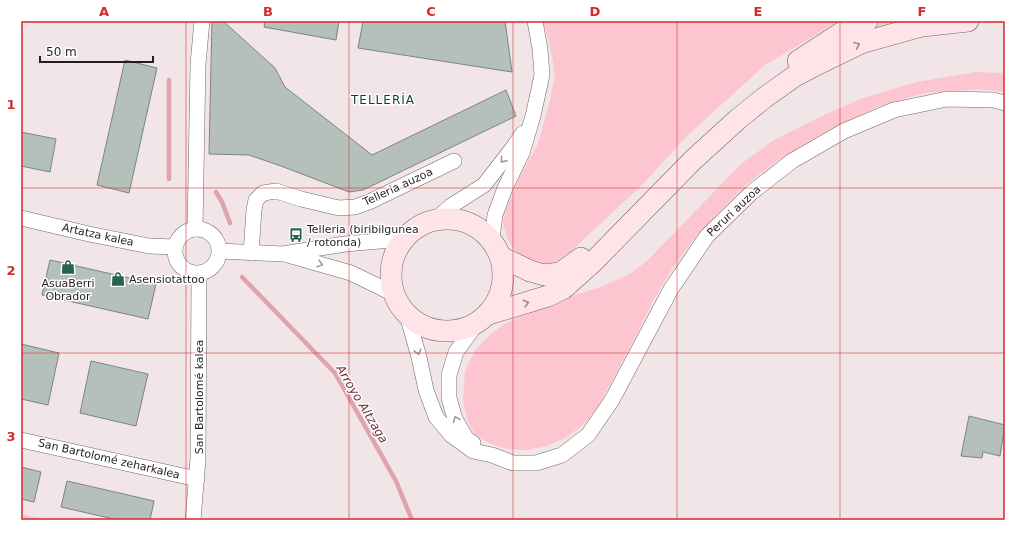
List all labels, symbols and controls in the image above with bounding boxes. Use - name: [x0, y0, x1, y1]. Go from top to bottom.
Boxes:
- text: A: [99, 4, 109, 19]
- text: B: [263, 4, 273, 19]
- text: C: [426, 4, 436, 19]
- text: D: [590, 4, 601, 19]
- text: E: [754, 4, 762, 19]
- text: F: [918, 4, 926, 19]
- scale bar: [40, 38, 153, 64]
- one-way arrow: [854, 42, 861, 50]
- text: 50 m: [46, 45, 77, 59]
- district label: TELLERÍA: [350, 92, 415, 107]
- text: 1: [6, 97, 16, 112]
- one-way arrow: [501, 156, 508, 163]
- street label: Telleria auzoa: [360, 165, 435, 209]
- street label: Peruri auzoa: [705, 183, 763, 239]
- street label: Artatza kalea: [61, 221, 135, 249]
- place label: Telleria (biribilgunea / rotonda): [306, 223, 419, 249]
- bus stop icon: Telleria (biribilgunea / rotonda): [288, 227, 304, 243]
- shop icon: AsuaBerri Obrador: [60, 259, 76, 275]
- one-way arrow: [317, 260, 324, 268]
- text: 2: [6, 263, 16, 278]
- shop icon: Asensiotattoo: [110, 271, 126, 287]
- place label: Asensiotattoo: [129, 273, 205, 286]
- place label: AsuaBerri Obrador: [41, 277, 95, 303]
- one-way arrow: [522, 299, 529, 308]
- street label: San Bartolomé kalea: [193, 340, 206, 454]
- one-way arrow: [413, 349, 421, 355]
- water label: Arroyo Altzaga: [333, 362, 391, 446]
- one-way arrow: [453, 416, 461, 424]
- text: 3: [6, 429, 16, 444]
- street label: San Bartolomé zeharkalea: [37, 436, 181, 482]

